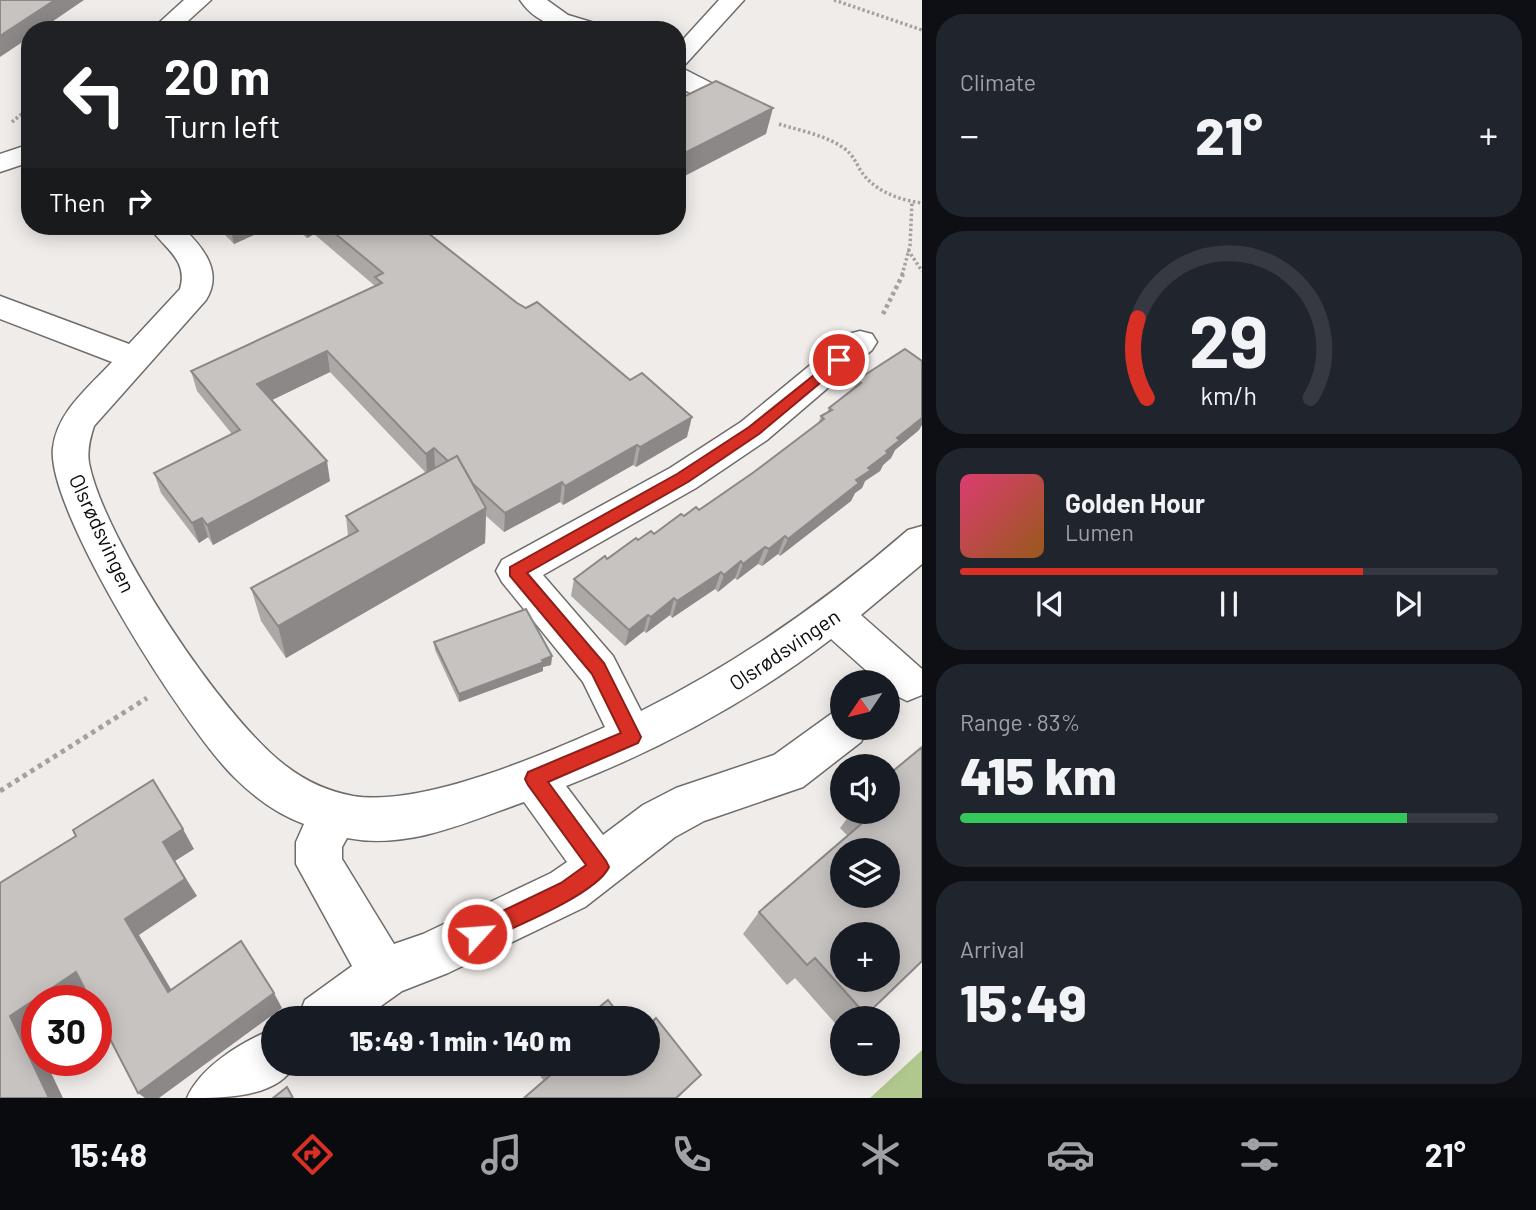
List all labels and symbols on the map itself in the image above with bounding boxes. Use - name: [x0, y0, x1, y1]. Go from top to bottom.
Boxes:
- pin: [809, 330, 869, 390]
- street label: Olsrødsvingen: [65, 470, 141, 596]
- street label: Olsrødsvingen: [724, 603, 844, 695]
- north arrow: [830, 670, 900, 740]
- position arrow: [440, 897, 514, 971]
- speed limit sign: 30: [21, 985, 112, 1076]

